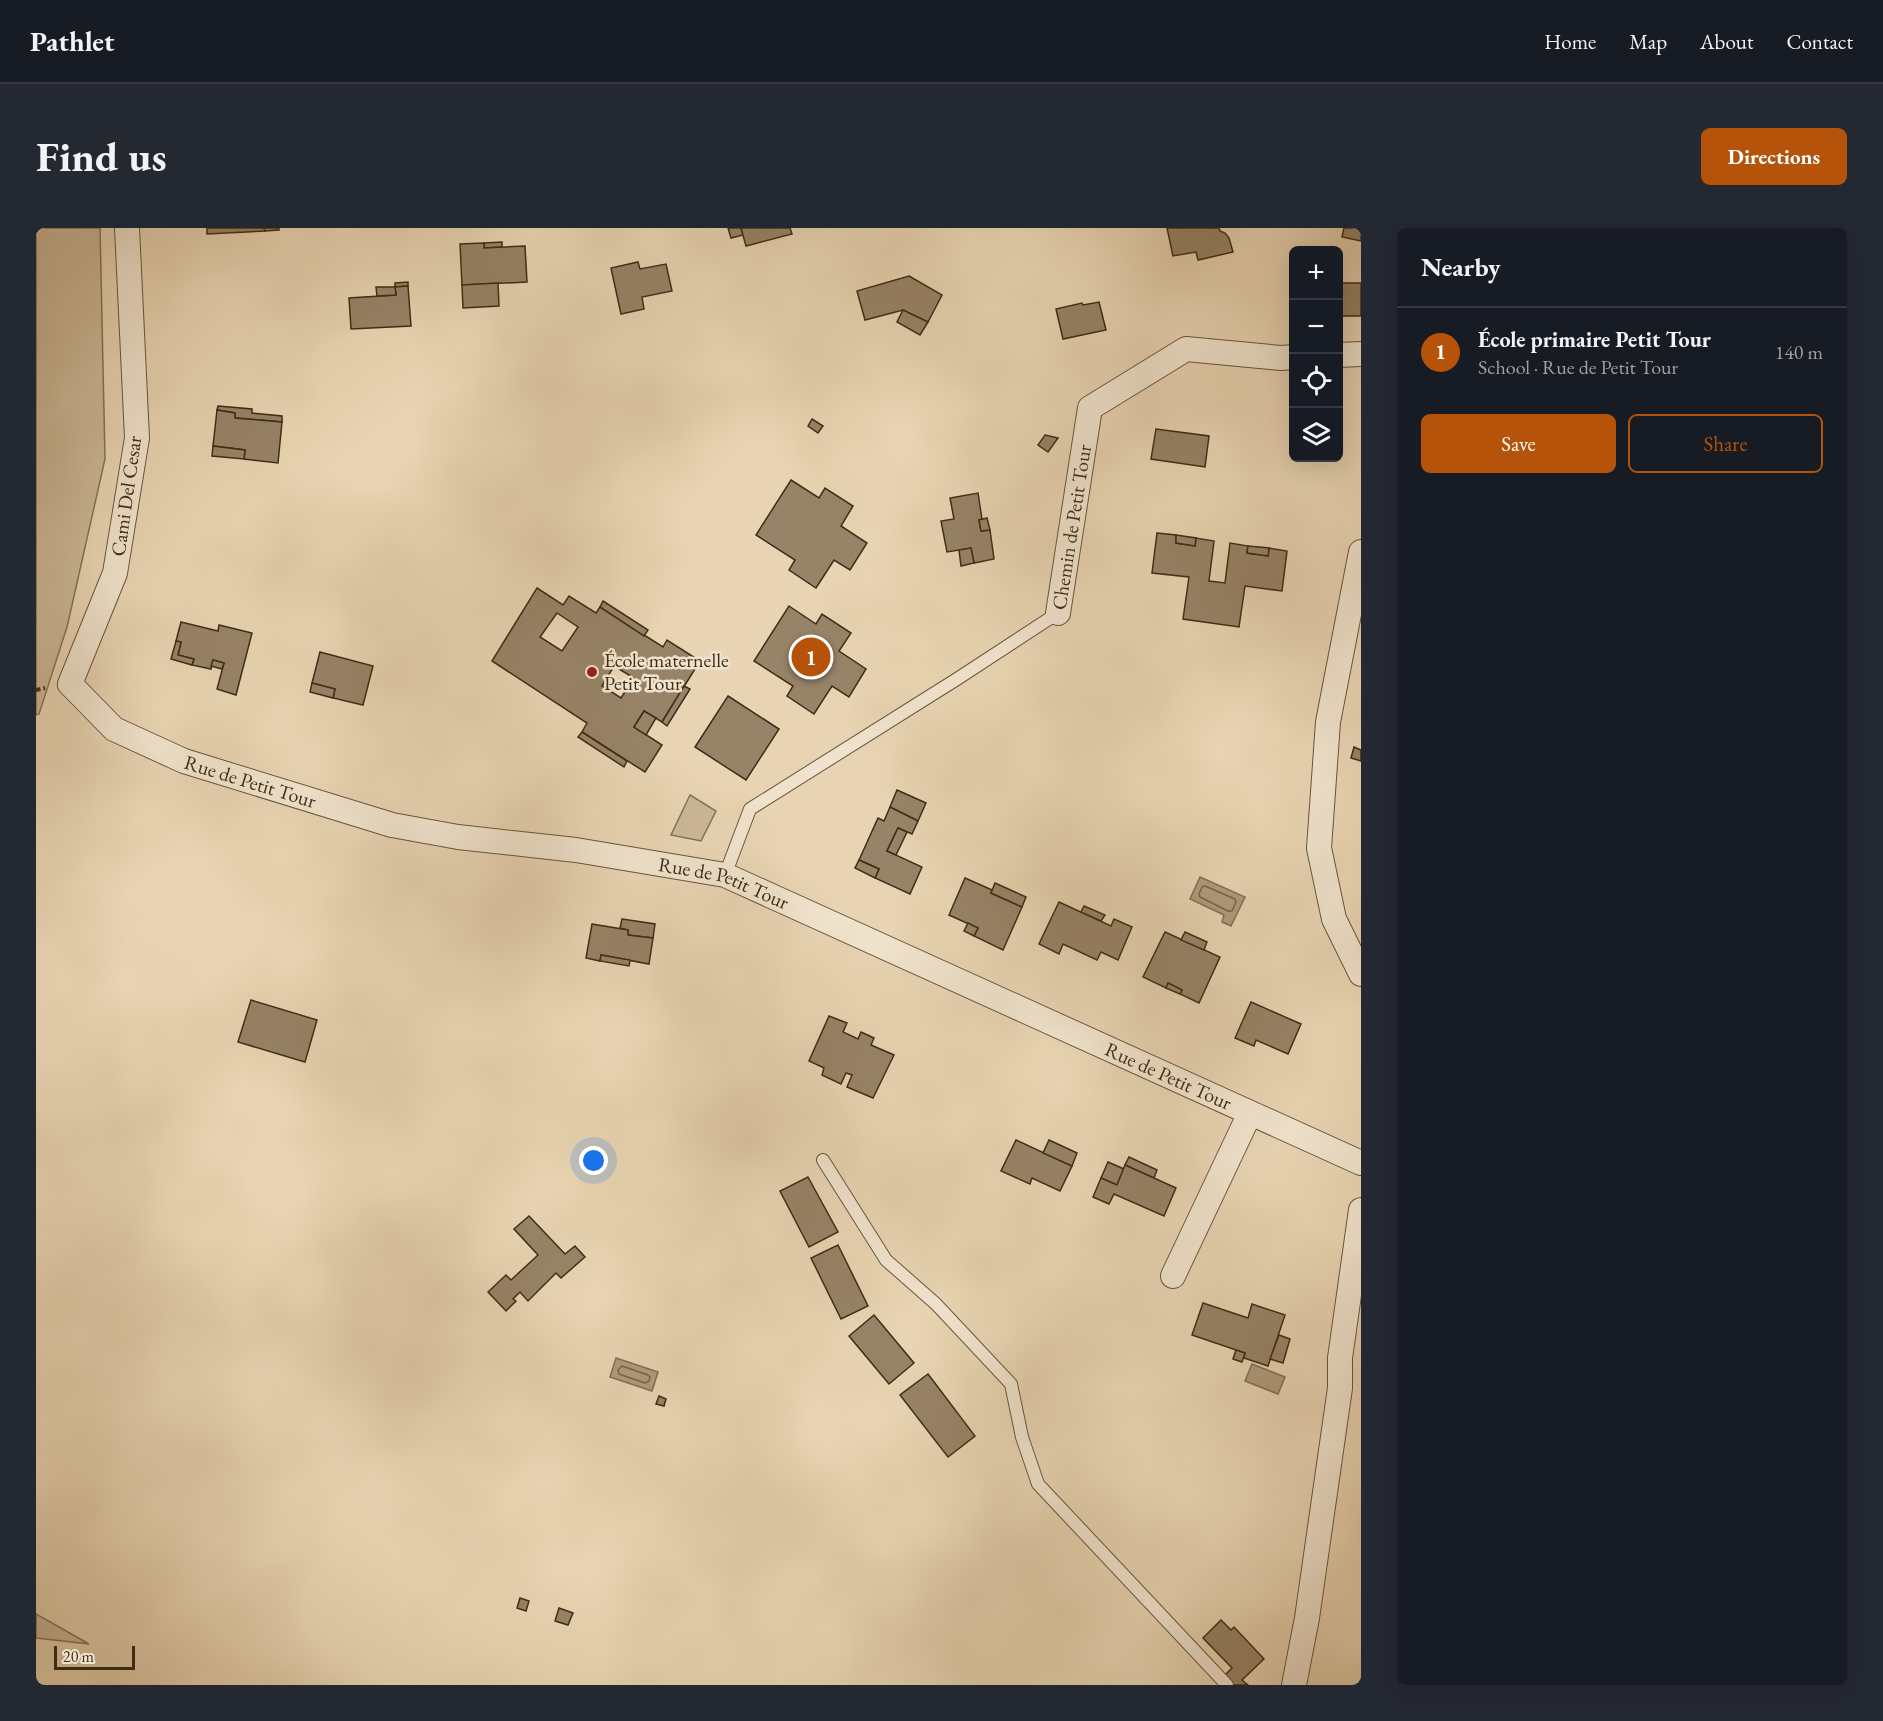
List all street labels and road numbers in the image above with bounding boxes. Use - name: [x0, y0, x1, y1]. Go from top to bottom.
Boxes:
- street label: Cami Del Cesar: [105, 434, 147, 558]
- street label: Chemin de Petit Tour: [1046, 442, 1097, 612]
- street label: Rue de Petit Tour: [181, 749, 320, 814]
- street label: Rue de Petit Tour: [656, 851, 793, 915]
- street label: Rue de Petit Tour: [1101, 1036, 1236, 1116]

